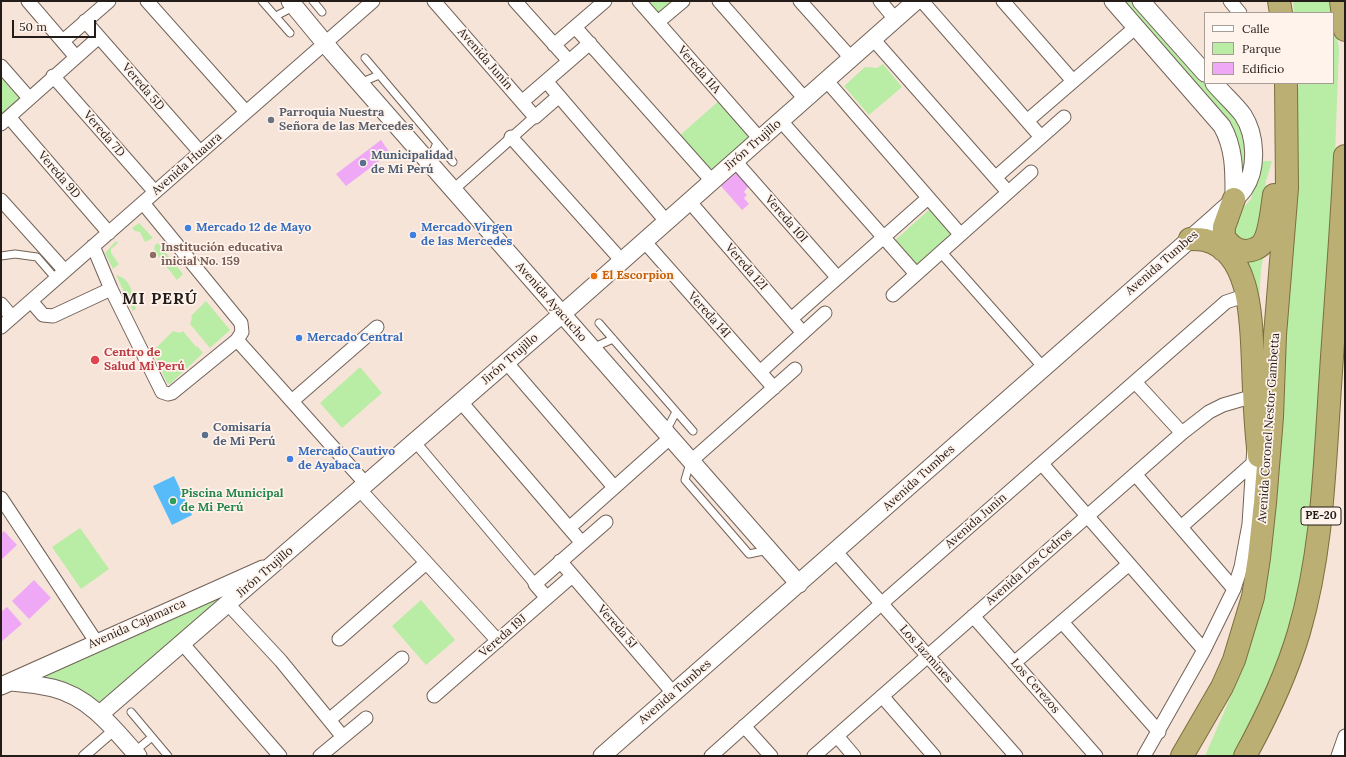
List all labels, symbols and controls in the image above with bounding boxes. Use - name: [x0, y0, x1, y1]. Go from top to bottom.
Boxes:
- scale bar: [14, 12, 98, 38]
- legend: [1204, 12, 1334, 84]
- text: 50 m: [19, 19, 47, 34]
- text: Calle: [1242, 21, 1270, 36]
- street label: Avenida Junín: [454, 25, 516, 93]
- text: Parque: [1242, 41, 1281, 56]
- street label: Vereda 11A: [674, 43, 724, 97]
- street label: Vereda 5D: [119, 61, 167, 113]
- text: Edificio: [1242, 61, 1284, 76]
- place label: Parroquia Nuestra Señora de las Mercedes: [279, 106, 414, 134]
- street label: Vereda 7D: [80, 108, 128, 160]
- marker: Parroquia Nuestra Señora de las Mercedes: [266, 115, 276, 125]
- street label: Jirón Trujillo: [722, 116, 784, 174]
- street label: Avenida Huaura: [149, 130, 225, 198]
- street label: Vereda 9D: [35, 148, 83, 202]
- place label: Municipalidad de Mi Perú: [371, 149, 453, 177]
- marker: Municipalidad de Mi Perú: [358, 158, 368, 168]
- street label: Vereda 10I: [762, 192, 810, 246]
- place label: Mercado 12 de Mayo: [196, 221, 311, 235]
- place label: Mercado Virgen de las Mercedes: [421, 221, 513, 249]
- marker: Mercado 12 de Mayo: [183, 223, 193, 233]
- street label: Avenida Tumbes: [1123, 228, 1201, 298]
- marker: Mercado Virgen de las Mercedes: [408, 230, 418, 240]
- place label: Institución educativa inicial No. 159: [161, 241, 283, 269]
- street label: Vereda 12I: [722, 241, 770, 293]
- marker: Institución educativa inicial No. 159: [148, 250, 158, 260]
- street label: Avenida Ayacucho: [512, 259, 590, 345]
- place label: El Escorpion: [602, 269, 674, 283]
- marker: El Escorpion: [589, 271, 599, 281]
- district label: MI PERÚ: [122, 289, 198, 309]
- street label: Vereda 14I: [685, 289, 733, 341]
- street label: Jirón Trujillo: [479, 330, 541, 388]
- place label: Mercado Central: [307, 331, 403, 345]
- street label: Avenida Coronel Nestor Gambetta: [1255, 332, 1283, 524]
- marker: Mercado Central: [294, 333, 304, 343]
- place label: Centro de Salud Mi Perú: [104, 346, 185, 374]
- marker: Centro de Salud Mi Perú: [89, 354, 101, 366]
- place label: Comisaría de Mi Perú: [213, 421, 275, 449]
- marker: Comisaría de Mi Perú: [200, 430, 210, 440]
- street label: Avenida Tumbes: [880, 442, 958, 514]
- place label: Mercado Cautivo de Ayabaca: [298, 445, 395, 473]
- marker: Mercado Cautivo de Ayabaca: [285, 454, 295, 464]
- place label: Piscina Municipal de Mi Perú: [181, 487, 283, 515]
- street label: Avenida Junín: [942, 490, 1010, 552]
- marker: Piscina Municipal de Mi Perú: [168, 496, 178, 506]
- road number: PE-20: [1301, 507, 1341, 525]
- street label: Avenida Los Cedros: [983, 526, 1075, 608]
- street label: Jirón Trujillo: [234, 543, 296, 601]
- street label: Avenida Cajamarca: [86, 596, 188, 652]
- street label: Vereda 5J: [594, 602, 640, 652]
- street label: Vereda 19J: [476, 612, 530, 660]
- street label: Los Jazmines: [896, 622, 956, 686]
- street label: Los Cerezos: [1007, 656, 1063, 716]
- street label: Avenida Tumbes: [636, 657, 714, 727]

